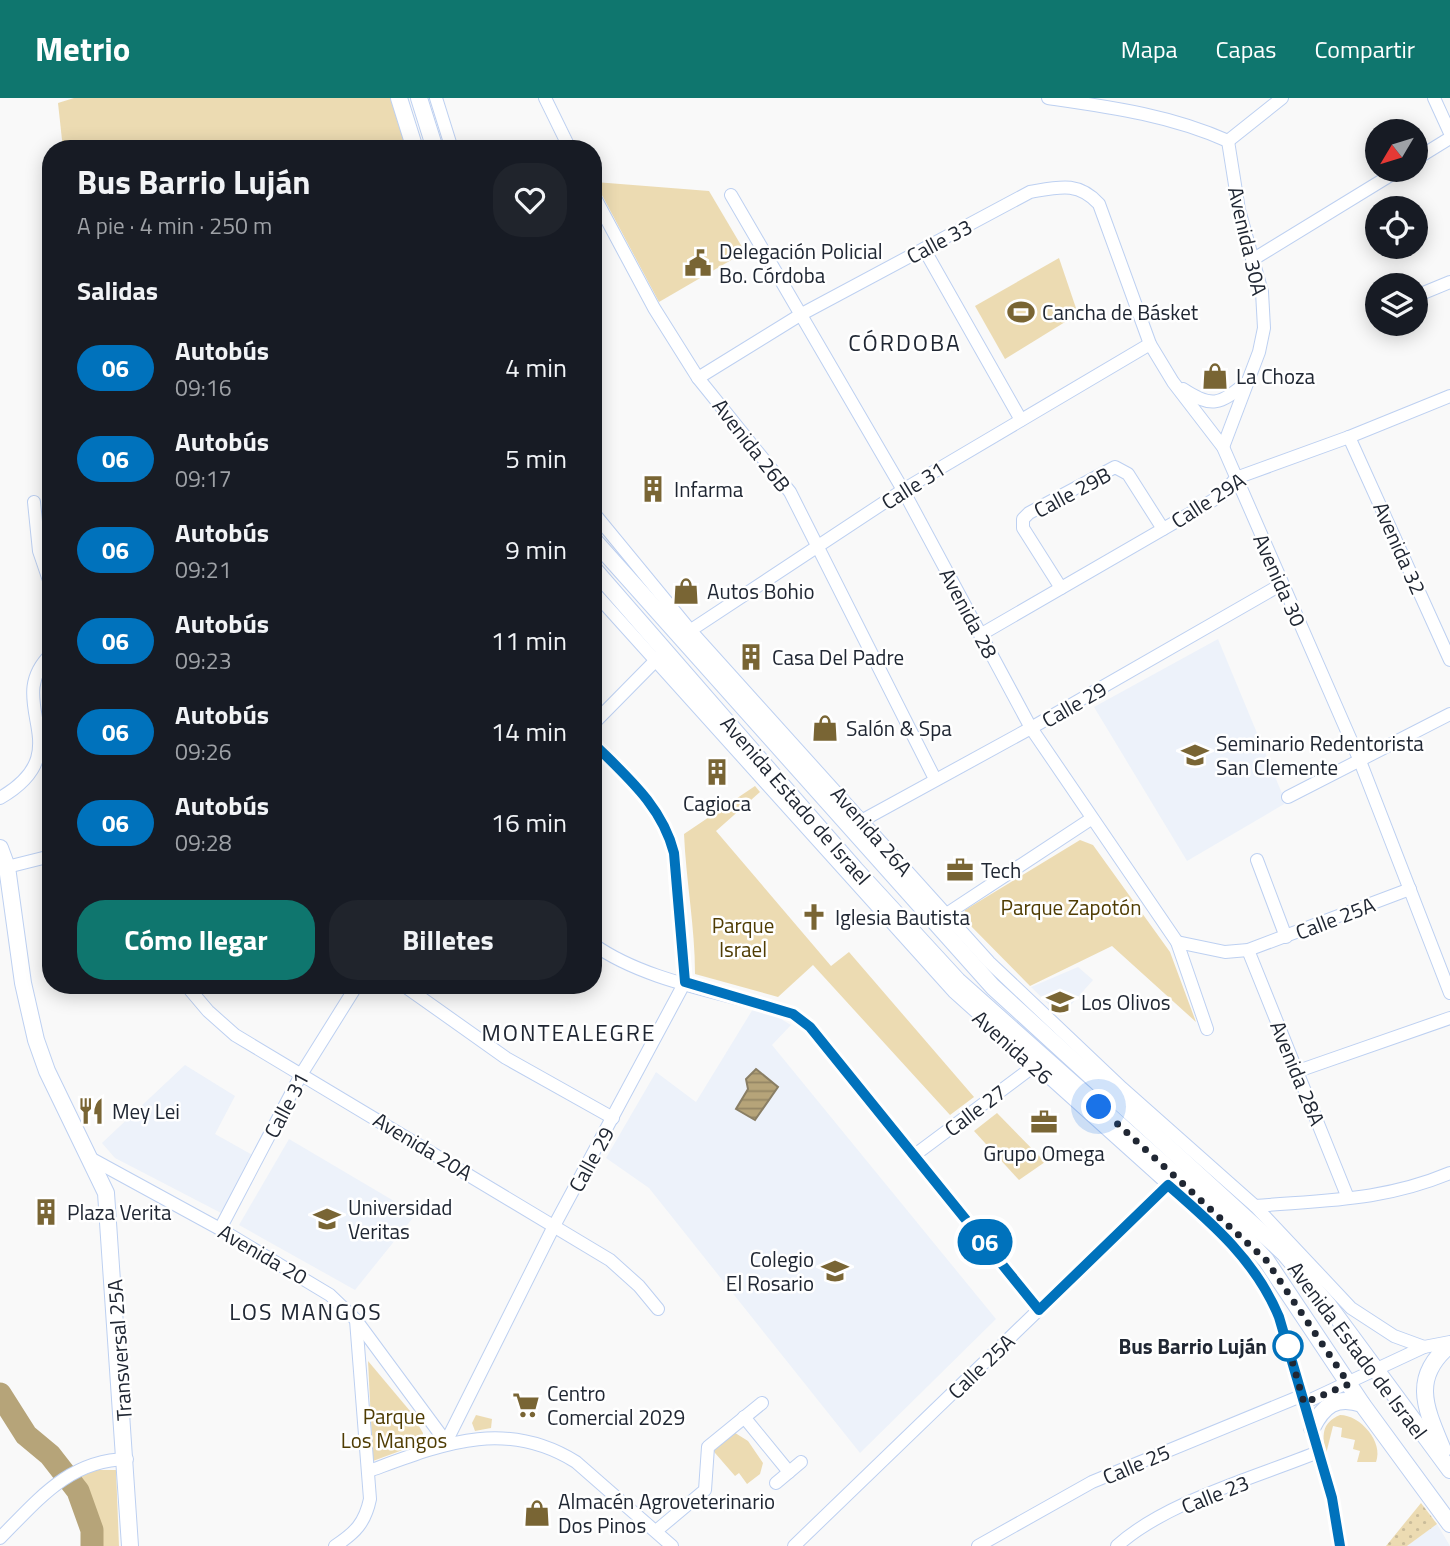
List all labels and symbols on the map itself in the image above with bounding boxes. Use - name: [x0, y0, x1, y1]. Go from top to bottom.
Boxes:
- north arrow: [1365, 119, 1428, 182]
- street label: Avenida 30A: [1220, 183, 1276, 299]
- street label: Calle 33: [900, 210, 978, 272]
- place label: Delegación Policial Bo. Córdoba: [719, 235, 883, 291]
- public building icon: Delegación Policial Bo. Córdoba: [683, 248, 713, 278]
- place label: Cancha de Básket: [1042, 296, 1199, 328]
- sports icon: Cancha de Básket: [1006, 297, 1036, 327]
- district label: CÓRDOBA: [848, 325, 962, 360]
- place label: La Choza: [1236, 360, 1315, 392]
- shop icon: La Choza: [1200, 361, 1230, 391]
- street label: Avenida 26B: [705, 391, 799, 499]
- street label: Calle 31: [875, 453, 951, 517]
- street label: Calle 29B: [1028, 458, 1116, 526]
- street label: Calle 29A: [1165, 464, 1252, 536]
- place label: Infarma: [674, 473, 744, 505]
- building icon: Infarma: [638, 474, 668, 504]
- street label: Avenida 32: [1365, 497, 1435, 599]
- street label: Avenida 30: [1245, 529, 1315, 631]
- street label: Avenida 28: [932, 562, 1006, 664]
- place label: Autos Bohio: [707, 575, 815, 607]
- shop icon: Autos Bohio: [671, 576, 701, 606]
- place label: Casa Del Padre: [772, 641, 904, 673]
- building icon: Casa Del Padre: [736, 642, 766, 672]
- street label: Calle 29: [1036, 673, 1112, 735]
- street label: Avenida Estado de Israel: [713, 708, 879, 892]
- place label: Salón & Spa: [846, 712, 952, 744]
- shop icon: Salón & Spa: [810, 713, 840, 743]
- place label: Seminario Redentorista San Clemente: [1216, 727, 1424, 783]
- school or university icon: Seminario Redentorista San Clemente: [1180, 740, 1210, 770]
- building icon: Cagioca: [702, 757, 732, 787]
- street label: Avenida 26A: [824, 779, 921, 884]
- place label: Cagioca: [683, 787, 752, 819]
- place label: Tech: [981, 854, 1021, 886]
- office icon: Tech: [945, 855, 975, 885]
- street label: Calle 25A: [1291, 888, 1380, 948]
- park label: Parque Zapotón: [1001, 891, 1141, 923]
- place label: Iglesia Bautista: [835, 901, 970, 933]
- church icon: Iglesia Bautista: [799, 902, 829, 932]
- park label: Parque Israel: [712, 909, 774, 965]
- place label: Los Olivos: [1081, 986, 1171, 1018]
- school or university icon: Los Olivos: [1045, 987, 1075, 1017]
- street label: Avenida 26: [966, 1002, 1060, 1092]
- district label: MONTEALEGRE: [481, 1015, 657, 1050]
- street label: Avenida 28A: [1262, 1016, 1334, 1131]
- street label: Calle 31: [255, 1066, 317, 1144]
- street label: Calle 27: [937, 1076, 1013, 1144]
- your location: [1081, 1089, 1116, 1124]
- place label: Mey Lei: [112, 1095, 180, 1127]
- restaurant icon: Mey Lei: [76, 1096, 106, 1126]
- street label: Avenida 20A: [367, 1104, 479, 1188]
- office icon: Grupo Omega: [1029, 1107, 1059, 1137]
- street label: Calle 29: [560, 1120, 622, 1198]
- place label: Grupo Omega: [983, 1137, 1105, 1169]
- place label: Universidad Veritas: [348, 1191, 452, 1247]
- place label: Plaza Verita: [67, 1196, 172, 1228]
- building icon: Plaza Verita: [31, 1197, 61, 1227]
- school or university icon: Universidad Veritas: [312, 1204, 342, 1234]
- street label: Avenida 20: [212, 1216, 314, 1292]
- line badge: 06: [954, 1219, 1016, 1265]
- place label: Colegio El Rosario: [726, 1243, 814, 1299]
- street label: Avenida Estado de Israel: [1280, 1254, 1436, 1446]
- school or university icon: Colegio El Rosario: [820, 1256, 850, 1286]
- street label: Transversal 25A: [98, 1278, 140, 1422]
- district label: LOS MANGOS: [229, 1294, 383, 1329]
- street label: Calle 25A: [940, 1325, 1022, 1406]
- place label: Bus Barrio Luján: [1118, 1330, 1267, 1362]
- marker: Bus Barrio Luján: [1273, 1331, 1303, 1361]
- place label: Centro Comercial 2029: [547, 1377, 685, 1433]
- supermarket icon: Centro Comercial 2029: [511, 1390, 541, 1420]
- park label: Parque Los Mangos: [341, 1400, 447, 1456]
- street label: Calle 25: [1097, 1436, 1175, 1492]
- street label: Calle 23: [1176, 1466, 1254, 1522]
- place label: Almacén Agroveterinario Dos Pinos: [558, 1485, 775, 1541]
- shop icon: Almacén Agroveterinario Dos Pinos: [522, 1498, 552, 1528]

